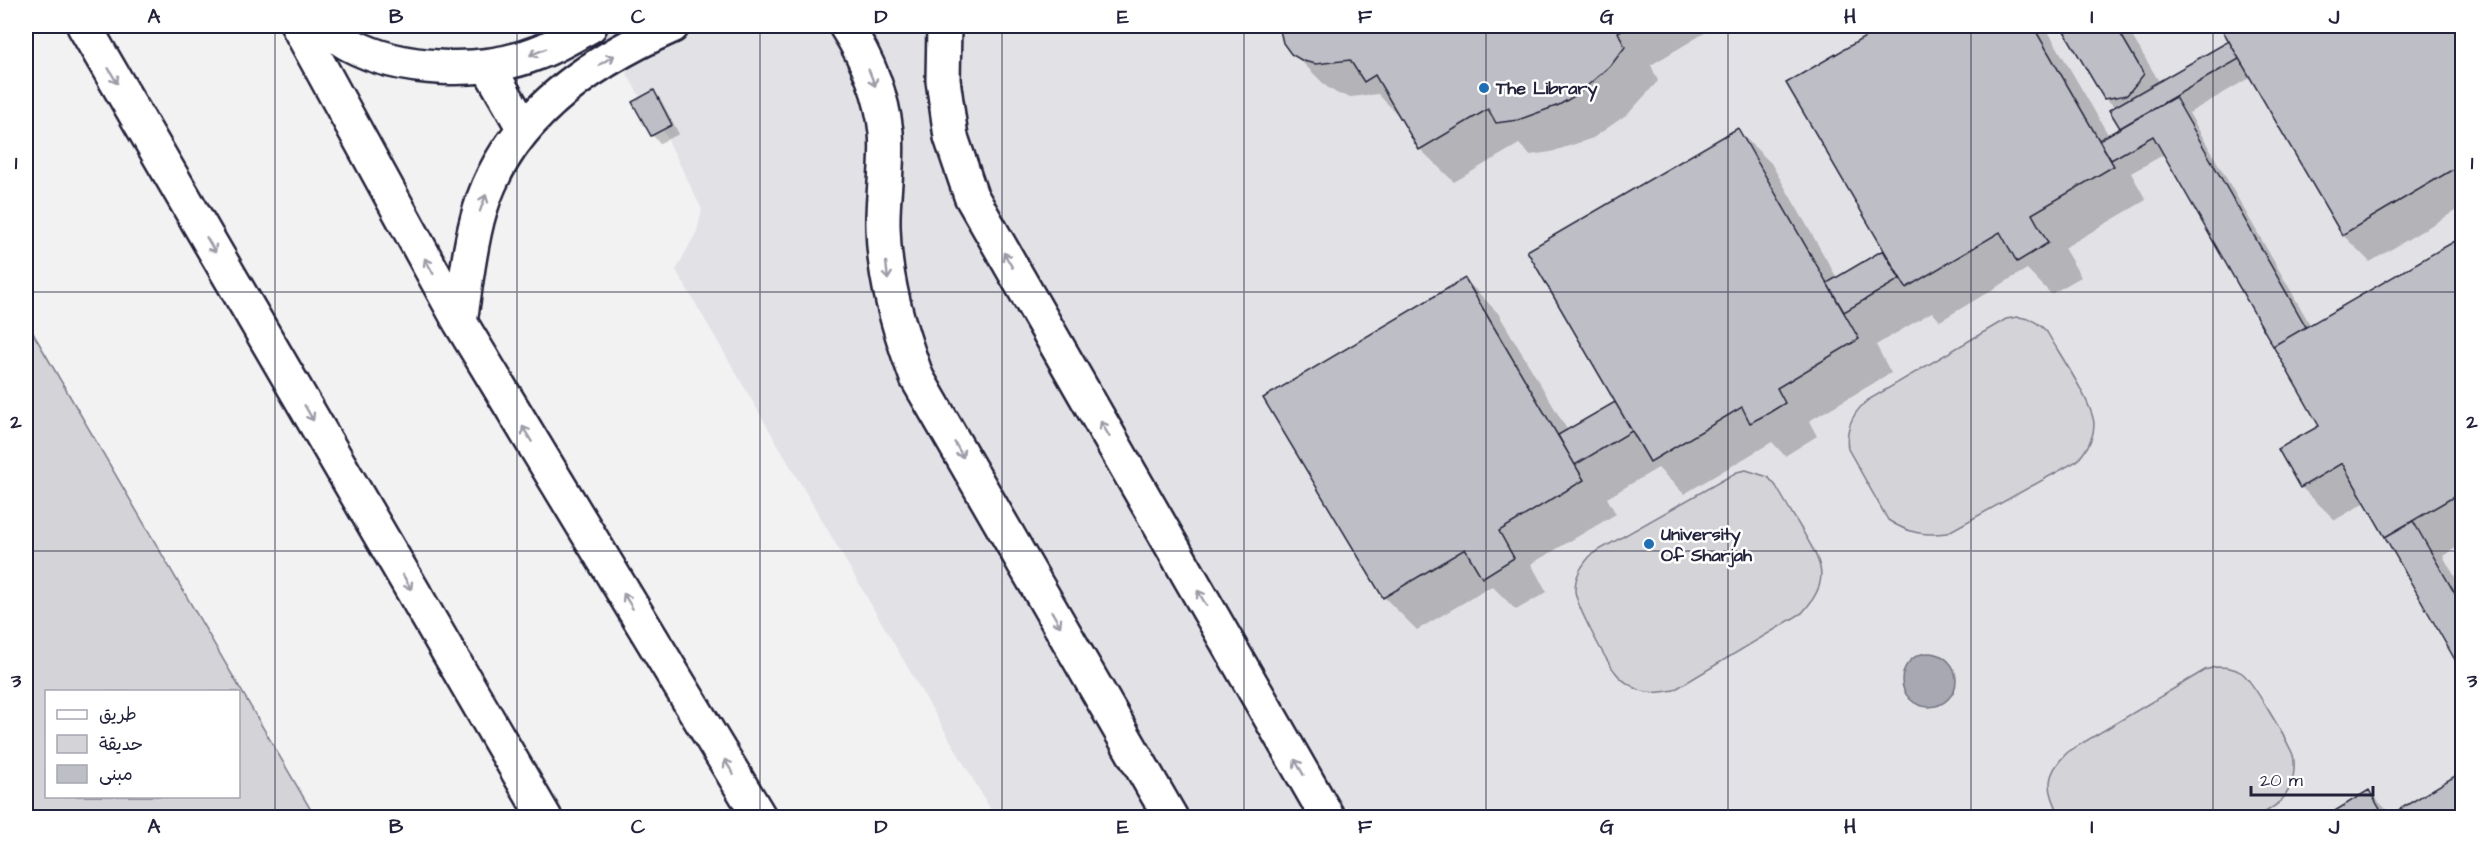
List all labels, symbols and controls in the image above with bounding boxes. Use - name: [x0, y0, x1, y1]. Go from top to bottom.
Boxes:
- text: A: [148, 3, 161, 31]
- text: B: [389, 3, 404, 31]
- text: C: [631, 3, 646, 31]
- text: D: [875, 3, 888, 31]
- text: E: [1117, 3, 1129, 31]
- text: F: [1358, 3, 1373, 31]
- text: G: [1600, 3, 1614, 31]
- text: H: [1844, 3, 1856, 31]
- text: I: [2090, 3, 2094, 31]
- text: J: [2328, 3, 2340, 31]
- one-way arrow: [529, 47, 548, 58]
- one-way arrow: [599, 53, 616, 66]
- one-way arrow: [107, 67, 119, 84]
- one-way arrow: [867, 68, 878, 86]
- place label: The Library: [1495, 76, 1597, 102]
- marker: The Library: [1477, 81, 1491, 95]
- text: 1: [15, 149, 18, 177]
- text: 1: [2471, 149, 2474, 177]
- one-way arrow: [478, 195, 489, 213]
- one-way arrow: [206, 236, 218, 253]
- one-way arrow: [1001, 252, 1013, 269]
- one-way arrow: [423, 257, 434, 275]
- one-way arrow: [882, 260, 893, 280]
- one-way arrow: [304, 404, 316, 421]
- text: 2: [9, 408, 22, 436]
- text: 2: [2465, 408, 2478, 436]
- one-way arrow: [1099, 421, 1111, 438]
- one-way arrow: [521, 426, 533, 443]
- one-way arrow: [953, 441, 965, 458]
- place label: University Of Sharjah: [1661, 522, 1753, 568]
- marker: University Of Sharjah: [1642, 537, 1656, 551]
- one-way arrow: [402, 573, 414, 590]
- one-way arrow: [1196, 590, 1208, 607]
- one-way arrow: [622, 593, 634, 610]
- one-way arrow: [1050, 610, 1062, 627]
- text: 3: [10, 667, 22, 695]
- text: 3: [2466, 667, 2478, 695]
- legend: [45, 690, 240, 798]
- text: طريق: [99, 702, 137, 727]
- text: حديقة: [99, 732, 143, 757]
- one-way arrow: [723, 759, 735, 776]
- one-way arrow: [1293, 759, 1305, 776]
- scale bar: [2251, 759, 2372, 797]
- text: مبنى: [99, 762, 133, 787]
- text: 20 m: [2260, 768, 2303, 793]
- text: A: [148, 813, 161, 841]
- text: B: [389, 813, 404, 841]
- text: C: [631, 813, 646, 841]
- text: D: [875, 813, 888, 841]
- text: E: [1117, 813, 1129, 841]
- text: F: [1358, 813, 1373, 841]
- text: G: [1600, 813, 1614, 841]
- text: H: [1844, 813, 1856, 841]
- text: I: [2090, 813, 2094, 841]
- text: J: [2328, 813, 2340, 841]

